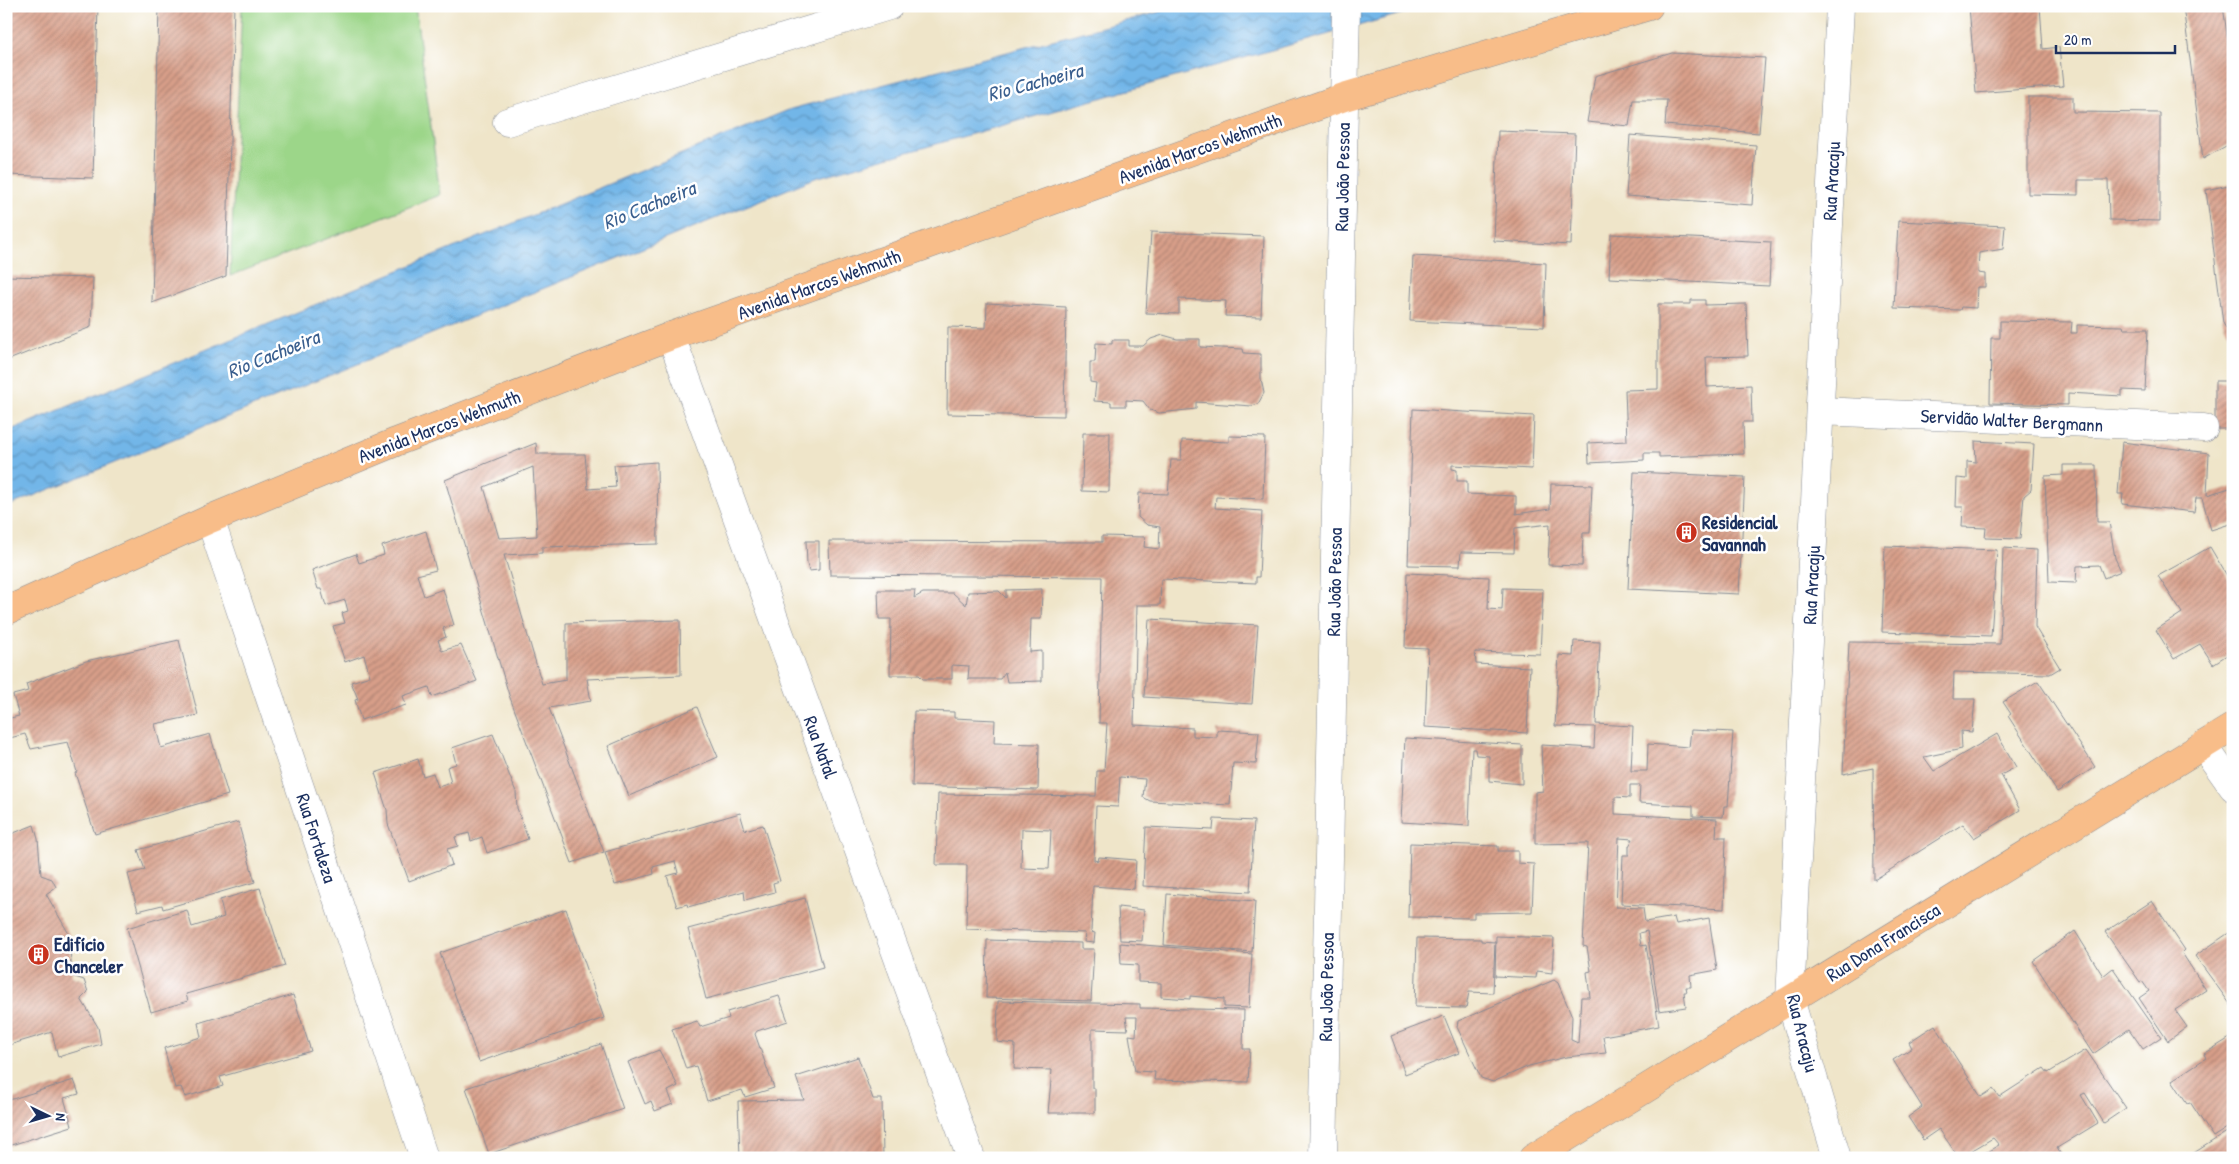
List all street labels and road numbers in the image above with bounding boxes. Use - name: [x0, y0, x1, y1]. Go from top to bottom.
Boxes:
- street label: Avenida Marcos Wehmuth: [1115, 106, 1285, 190]
- street label: Rua João Pessoa: [1328, 122, 1356, 232]
- street label: Rua Aracaju: [1816, 140, 1846, 221]
- street label: Avenida Marcos Wehmuth: [734, 242, 904, 326]
- street label: Avenida Marcos Wehmuth: [354, 383, 524, 469]
- street label: Servidão Walter Bergmann: [1920, 402, 2104, 438]
- street label: Rua João Pessoa: [1320, 527, 1348, 637]
- street label: Rua Aracaju: [1796, 544, 1826, 625]
- street label: Rua Natal: [798, 712, 845, 783]
- street label: Rua Fortaleza: [290, 790, 344, 886]
- street label: Rua Dona Francisca: [1821, 896, 1945, 987]
- street label: Rua João Pessoa: [1312, 932, 1340, 1042]
- street label: Rua Aracaju: [1781, 992, 1825, 1075]

